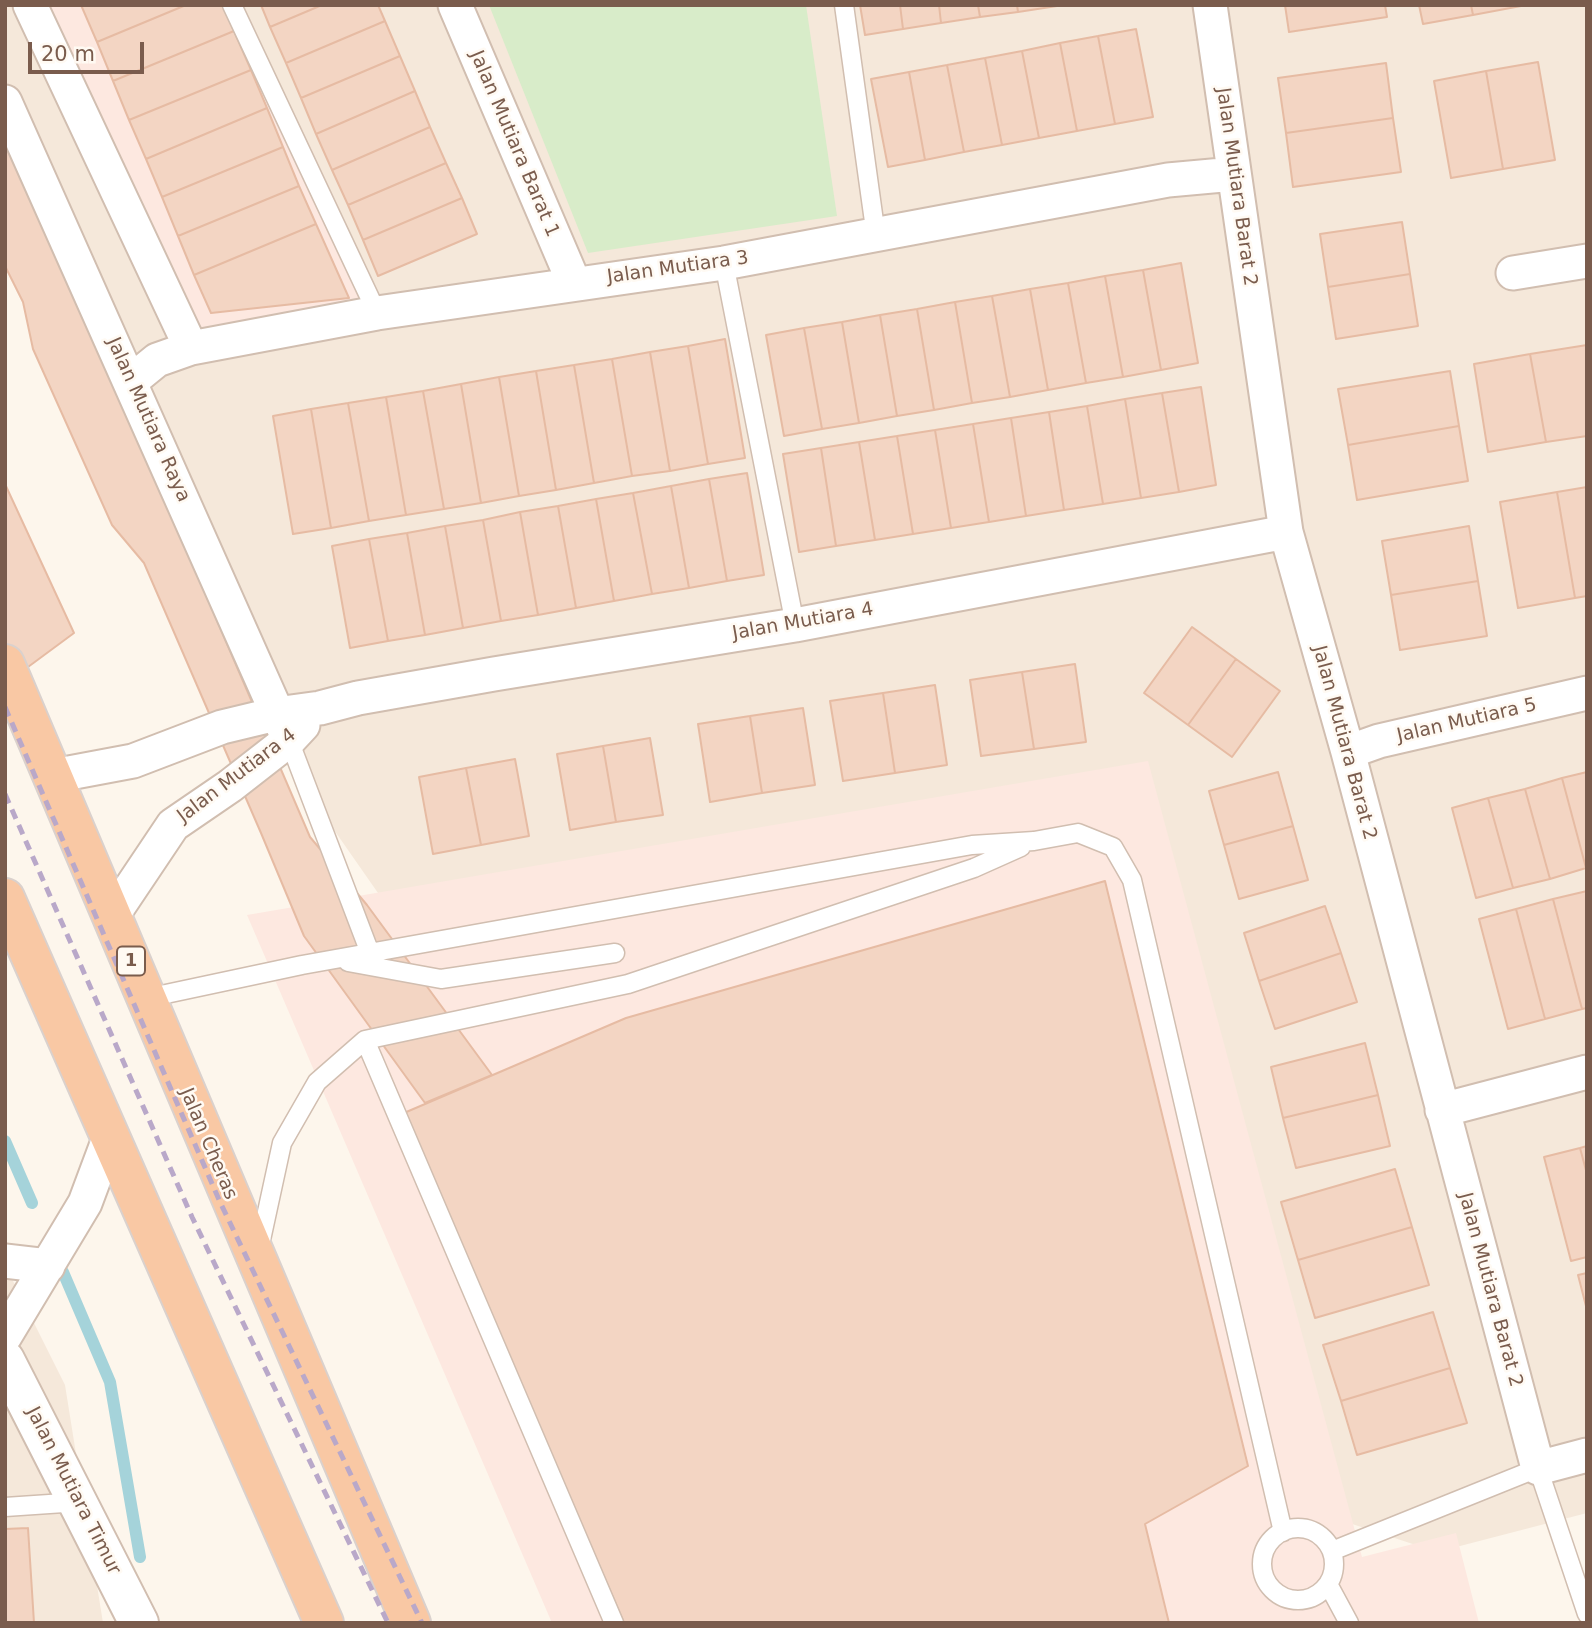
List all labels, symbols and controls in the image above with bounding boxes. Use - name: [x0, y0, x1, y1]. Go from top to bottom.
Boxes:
- scale bar: [32, 28, 147, 72]
- text: 20 m: [41, 42, 95, 66]
- street label: Jalan Mutiara Barat 1: [464, 47, 564, 241]
- street label: Jalan Mutiara Barat 2: [1211, 86, 1261, 288]
- street label: Jalan Mutiara 3: [606, 247, 750, 289]
- street label: Jalan Mutiara Raya: [101, 334, 195, 506]
- street label: Jalan Mutiara 4: [731, 598, 875, 646]
- street label: Jalan Mutiara Barat 2: [1307, 643, 1381, 843]
- street label: Jalan Mutiara 5: [1395, 694, 1539, 748]
- street label: Jalan Mutiara 4: [173, 724, 301, 828]
- road number: 1: [117, 946, 145, 976]
- street label: Jalan Cheras: [174, 1085, 242, 1203]
- street label: Jalan Mutiara Barat 2: [1453, 1190, 1527, 1390]
- street label: Jalan Mutiara Timur: [21, 1403, 125, 1579]

